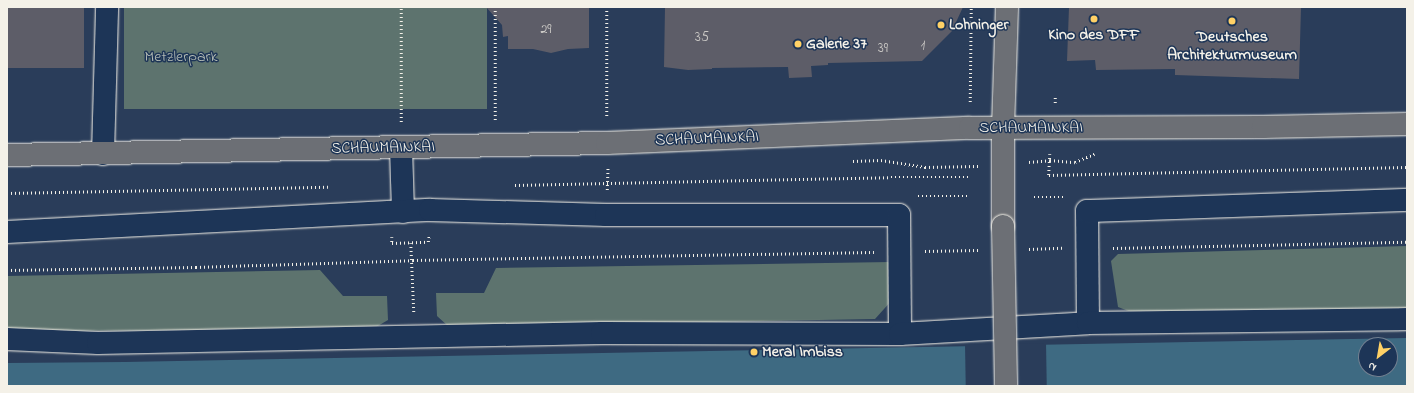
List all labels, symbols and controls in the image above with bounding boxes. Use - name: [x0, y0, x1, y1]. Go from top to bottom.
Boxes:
- marker: Kino des DFF: [1089, 14, 1099, 24]
- place label: Lohninger: [949, 15, 1008, 35]
- marker: Deutsches Architekturmuseum: [1227, 16, 1237, 26]
- marker: Lohninger: [936, 20, 946, 30]
- house number: 29: [540, 22, 552, 38]
- place label: Kino des DFF: [1048, 25, 1140, 45]
- place label: Deutsches Architekturmuseum: [1167, 27, 1297, 65]
- house number: 35: [695, 30, 709, 46]
- place label: Galerie 37: [806, 34, 867, 54]
- house number: 1: [921, 38, 925, 54]
- marker: Galerie 37: [793, 39, 803, 49]
- house number: 39: [878, 41, 888, 57]
- park label: Metzlerpark: [144, 47, 218, 67]
- street label: SCHAUMAINKAI: [979, 118, 1083, 138]
- street label: SCHAUMAINKAI: [655, 128, 759, 150]
- street label: SCHAUMAINKAI: [331, 137, 435, 159]
- north arrow: [1358, 337, 1398, 377]
- place label: Meral Imbiss: [762, 342, 843, 362]
- marker: Meral Imbiss: [749, 347, 759, 357]
- text: N: [1365, 358, 1380, 375]

